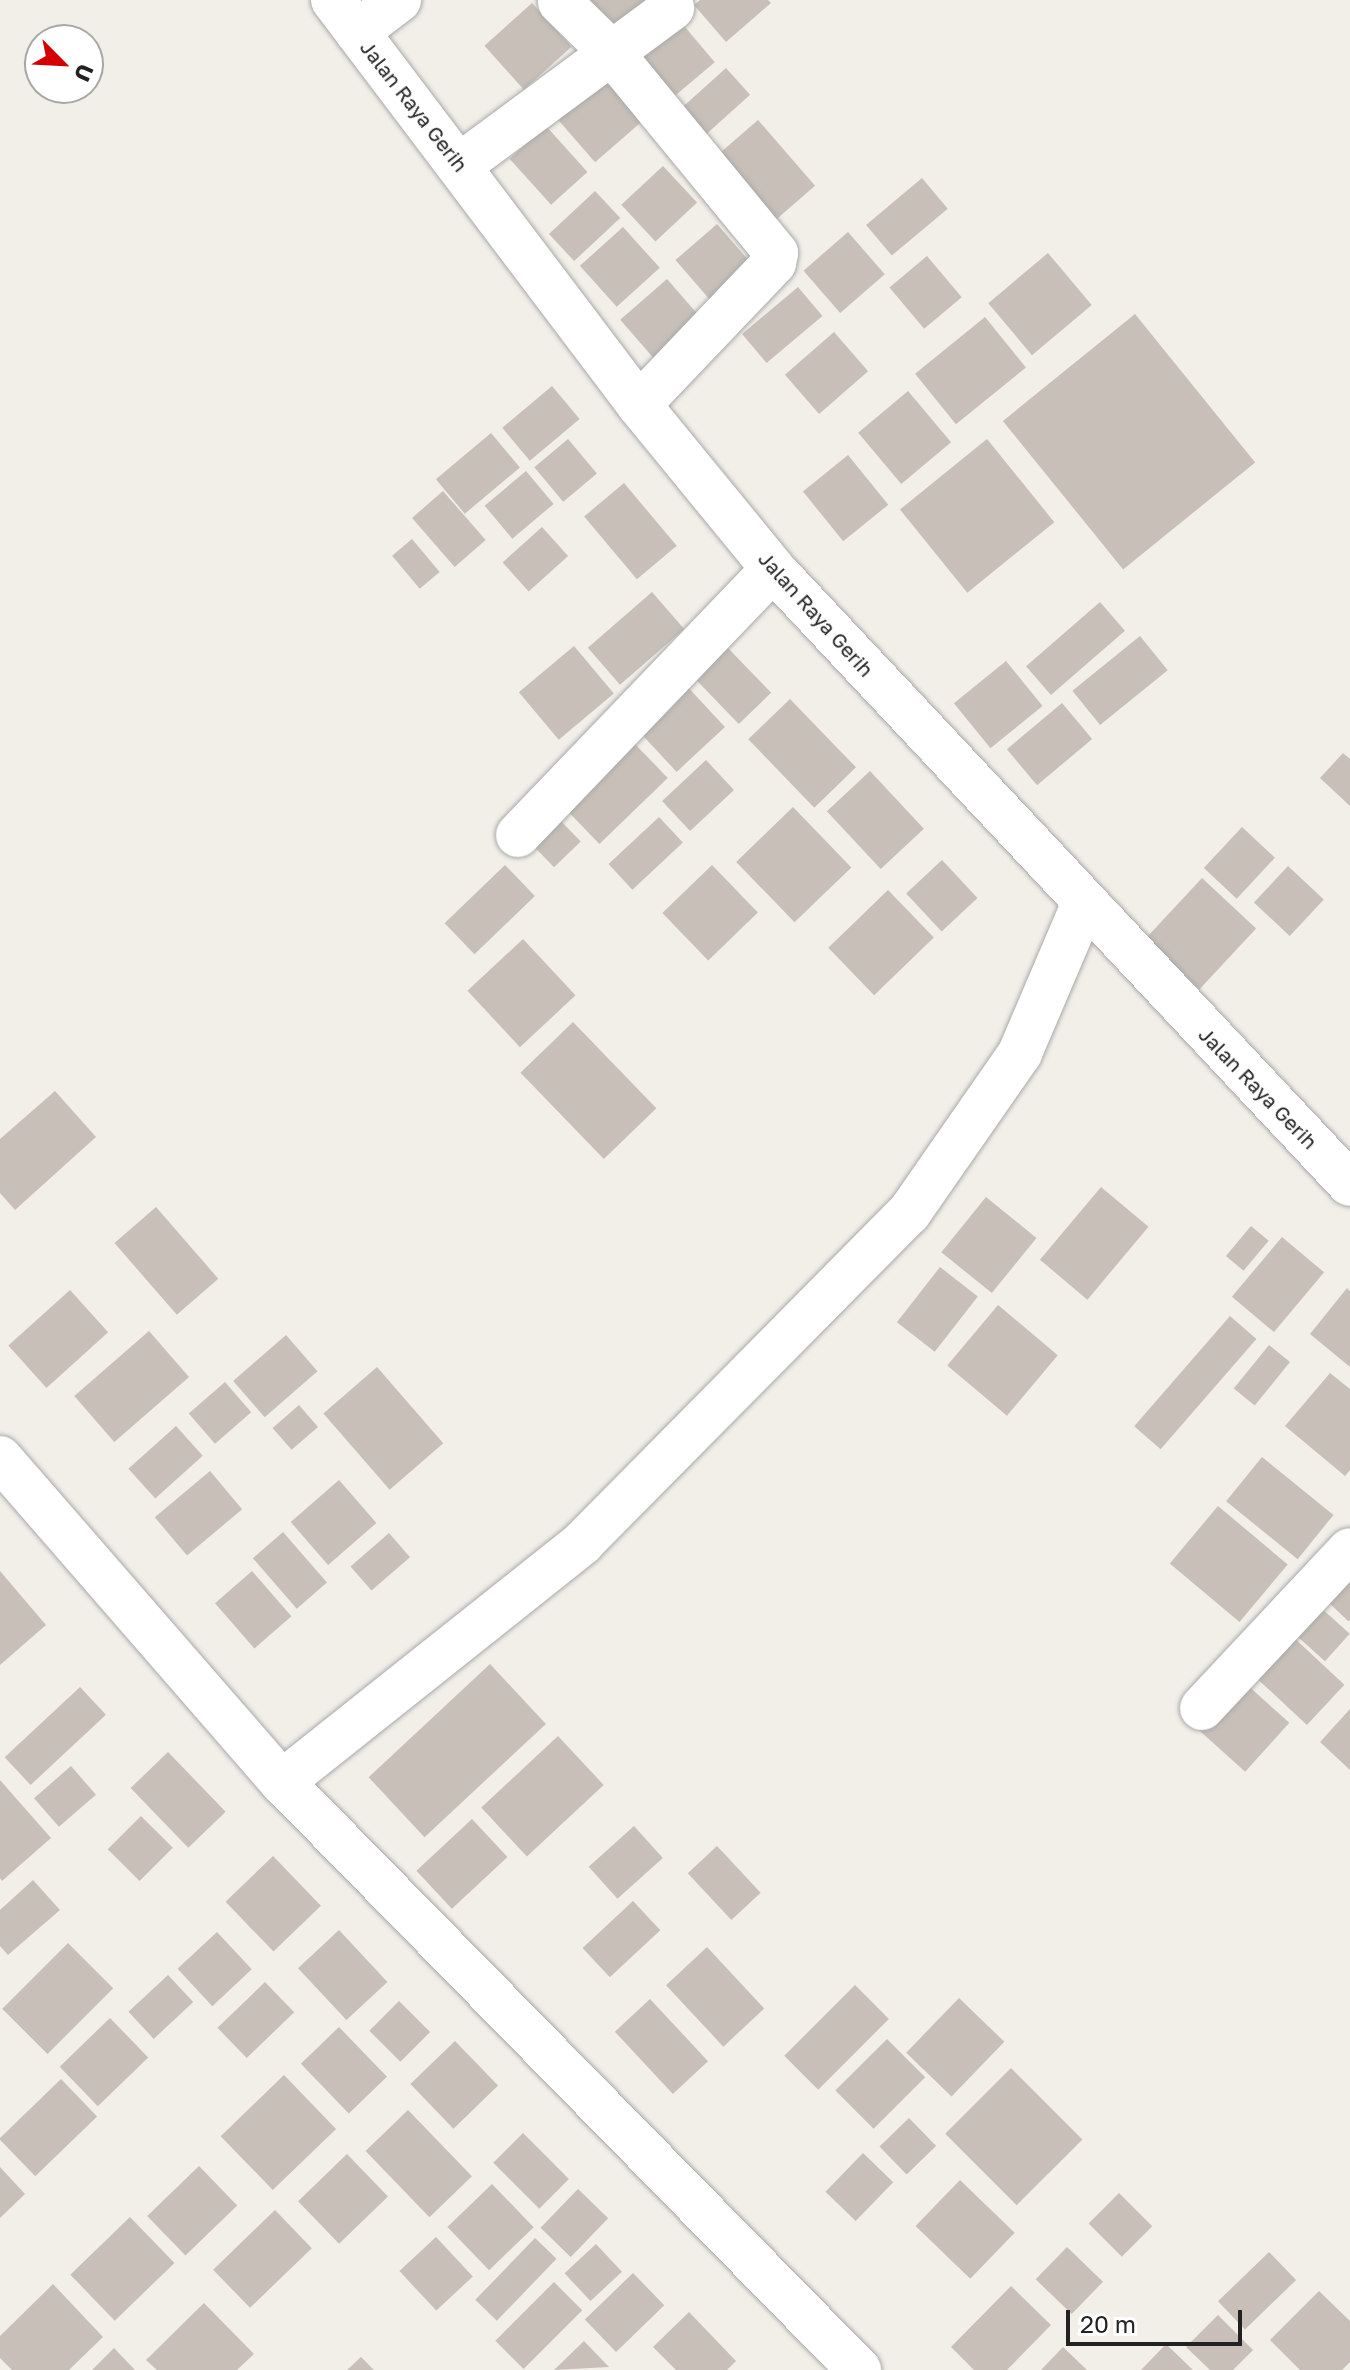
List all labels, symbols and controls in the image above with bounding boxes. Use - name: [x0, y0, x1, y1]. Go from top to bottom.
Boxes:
- north arrow: [24, 24, 104, 104]
- street label: Jalan Raya Gerih: [355, 36, 473, 176]
- text: U: [69, 60, 100, 86]
- street label: Jalan Raya Gerih: [754, 547, 878, 681]
- street label: Jalan Raya Gerih: [1194, 1022, 1322, 1154]
- scale bar: [1070, 2294, 1246, 2344]
- text: 20 m: [1080, 2309, 1136, 2338]

